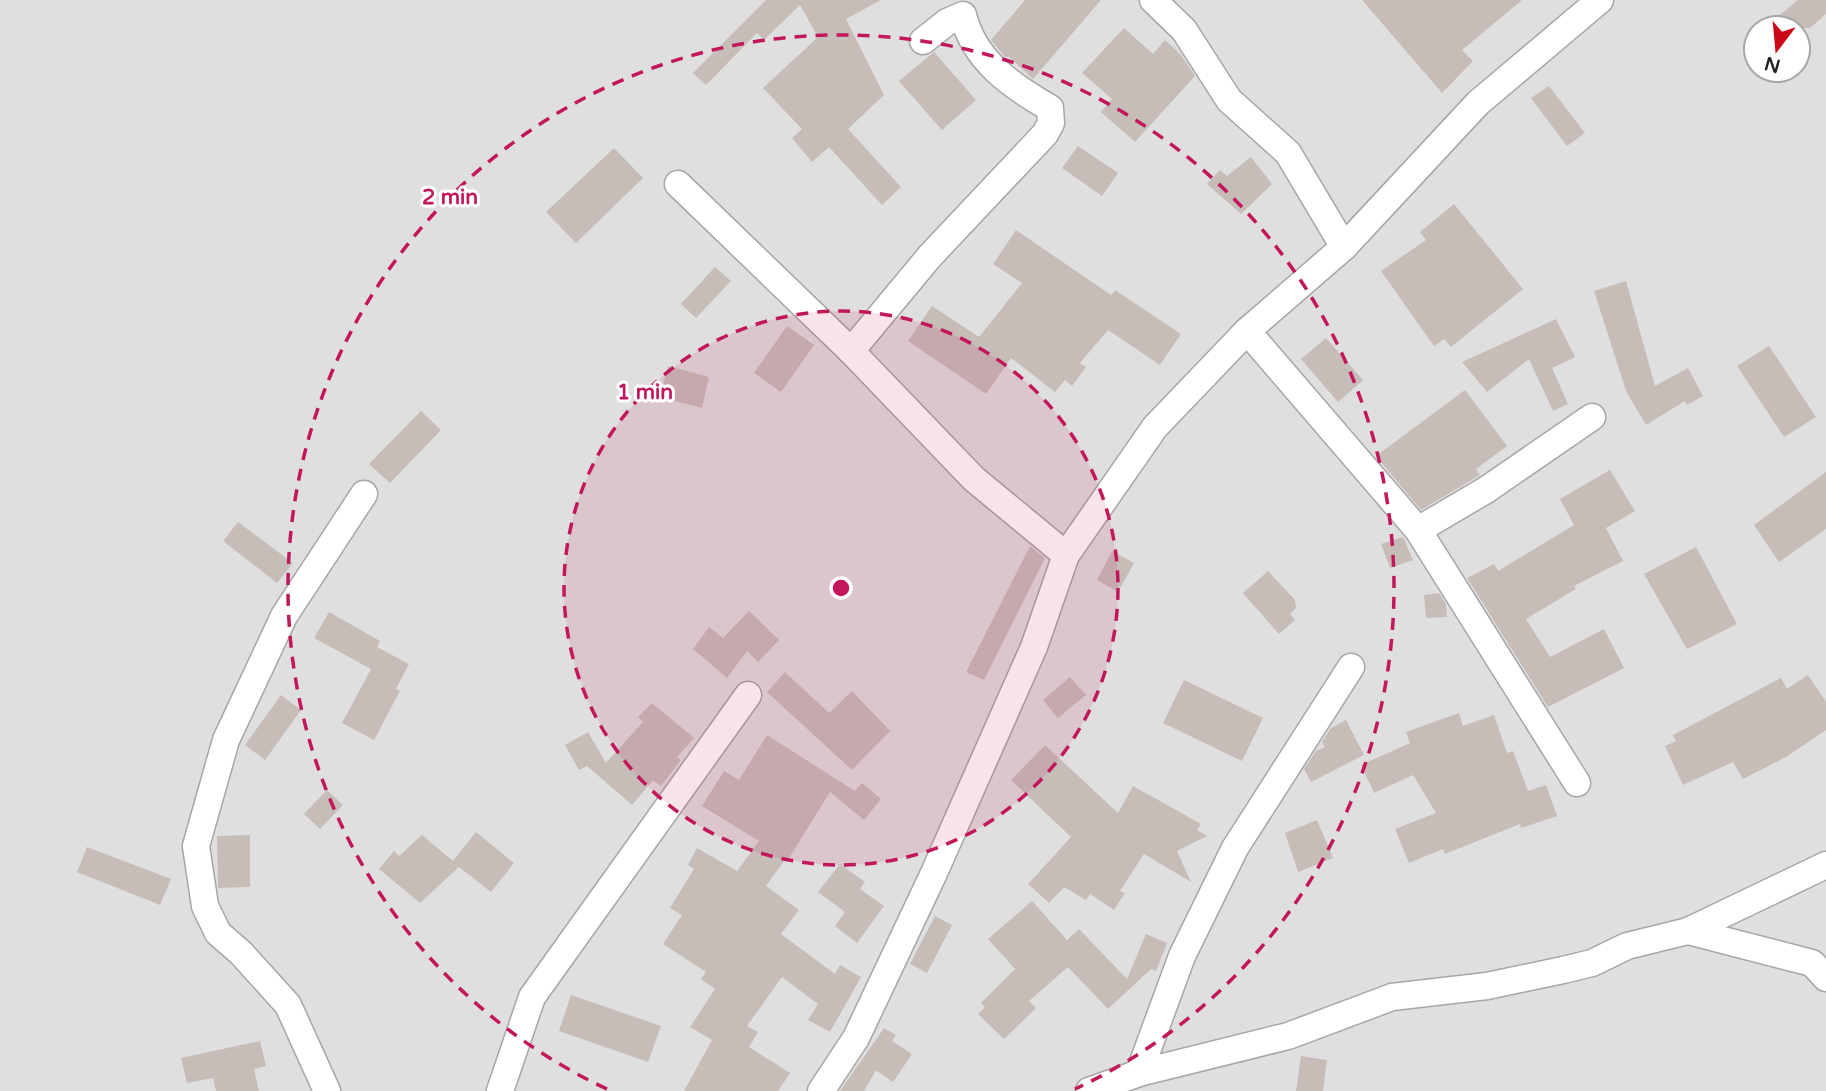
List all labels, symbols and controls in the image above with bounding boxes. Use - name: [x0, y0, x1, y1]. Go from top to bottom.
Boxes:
- north arrow: [1742, 14, 1812, 84]
- text: N: [1762, 52, 1783, 77]
- text: 2 min: [422, 185, 478, 210]
- text: 1 min: [617, 380, 673, 405]
- centre of rings: [829, 576, 853, 600]

